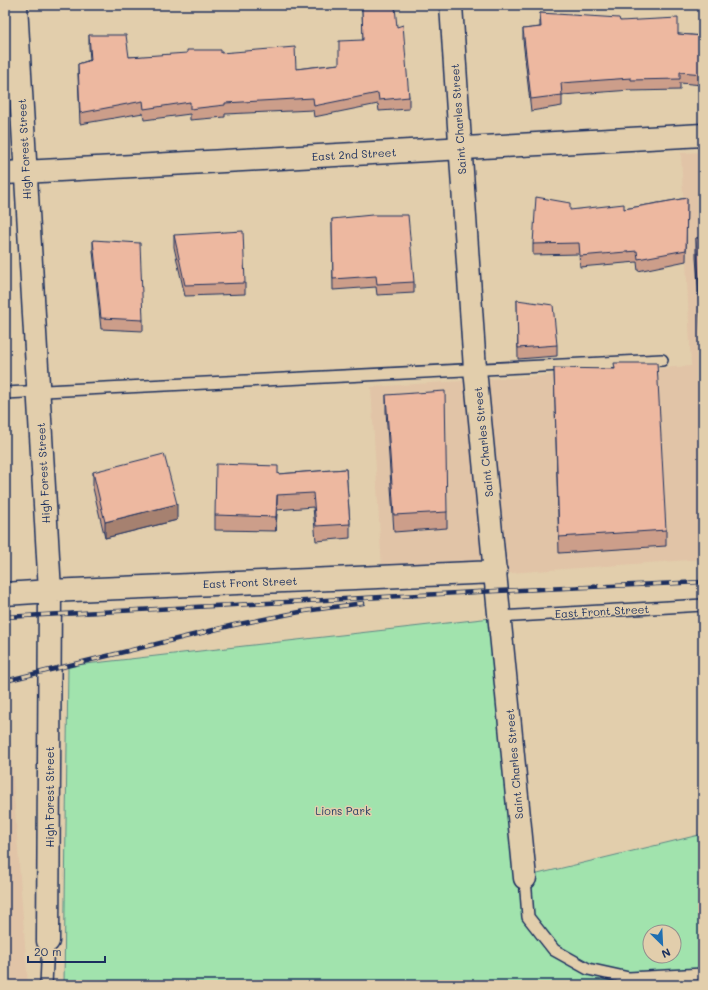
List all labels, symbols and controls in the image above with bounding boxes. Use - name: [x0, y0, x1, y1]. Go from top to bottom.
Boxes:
- street label: Saint Charles Street: [447, 63, 469, 175]
- street label: High Forest Street: [14, 98, 34, 200]
- street label: East 2nd Street: [311, 144, 397, 164]
- street label: Saint Charles Street: [470, 386, 496, 498]
- street label: High Forest Street: [33, 422, 53, 524]
- street label: East Front Street: [203, 573, 298, 591]
- street label: East Front Street: [554, 601, 650, 621]
- street label: Saint Charles Street: [502, 708, 526, 820]
- street label: High Forest Street: [42, 746, 57, 848]
- park label: Lions Park: [315, 803, 371, 818]
- north arrow: [642, 924, 682, 964]
- scale bar: [28, 938, 105, 964]
- text: 20 m: [34, 943, 62, 959]
- text: N: [659, 945, 673, 962]

